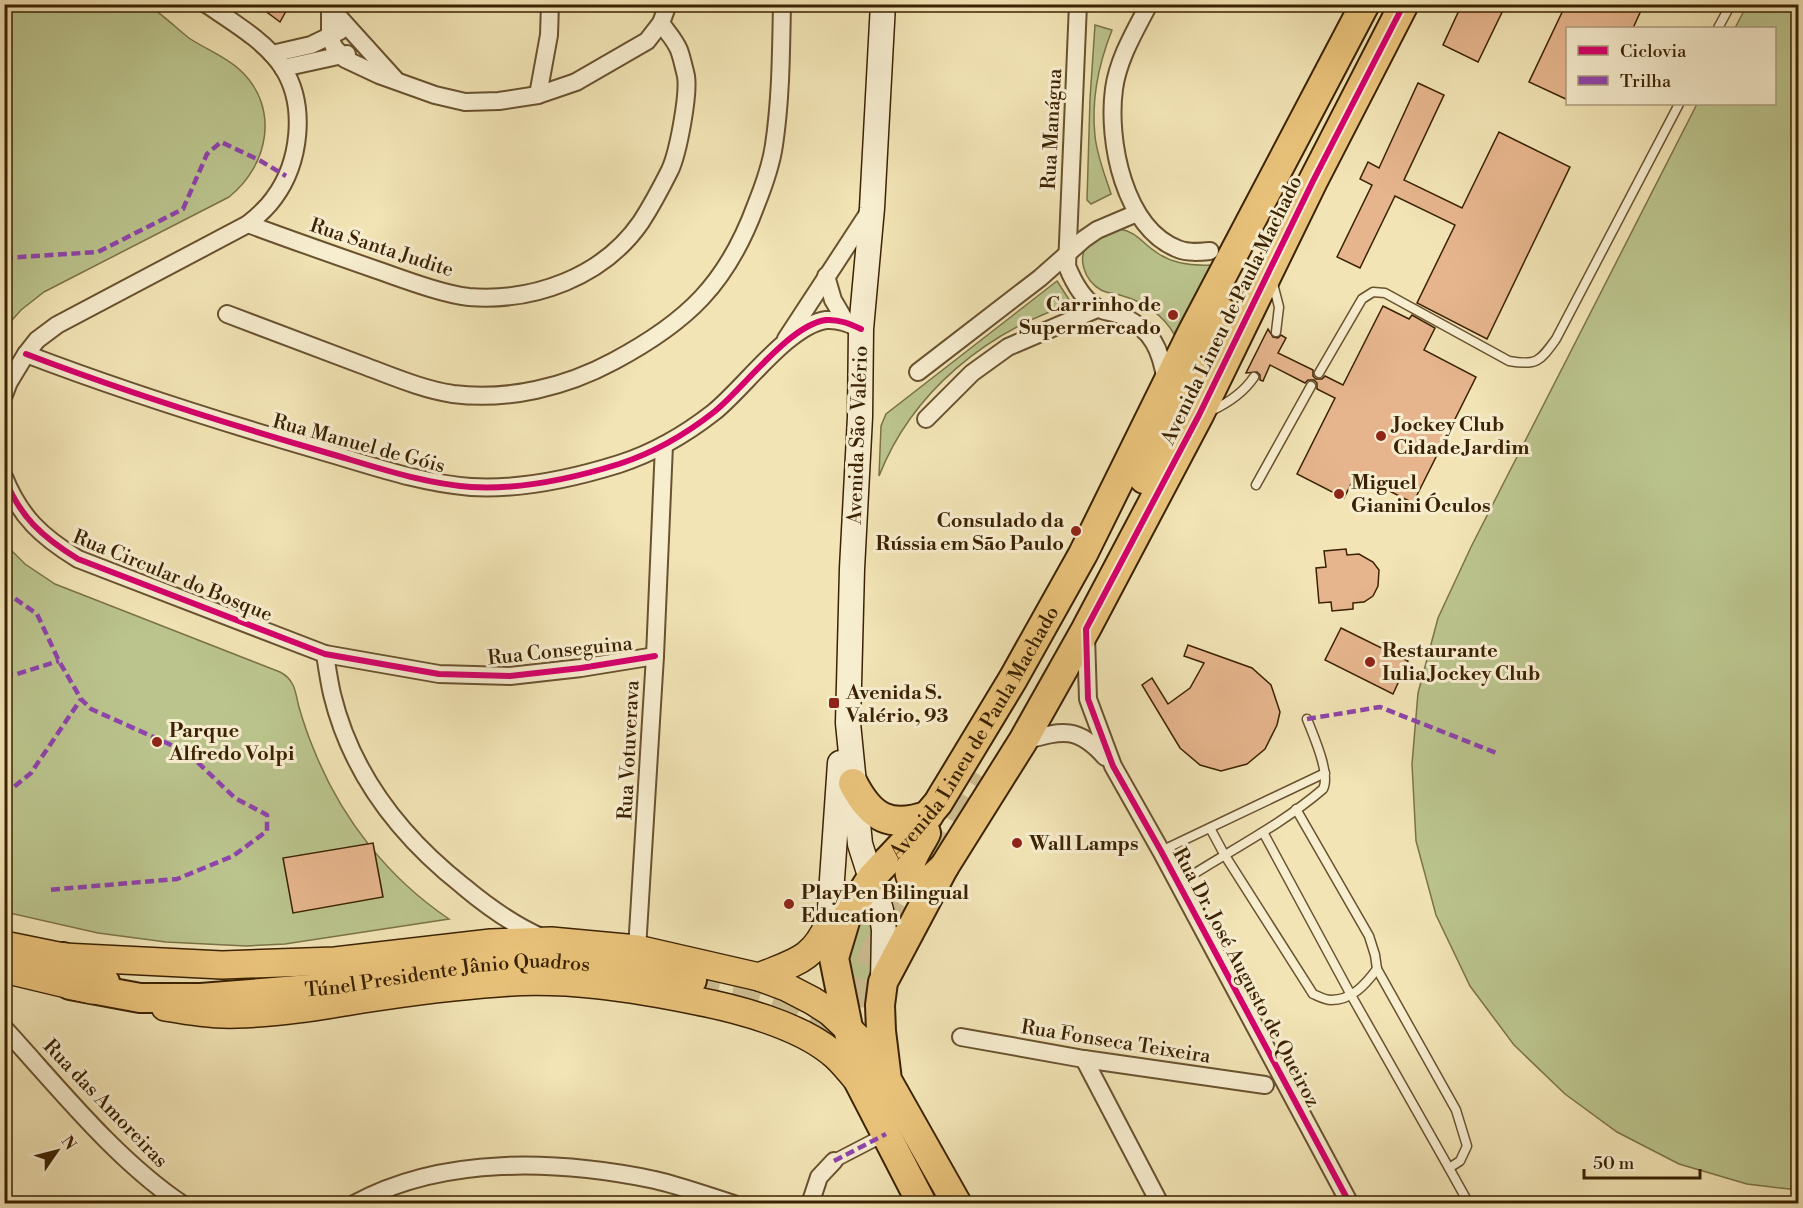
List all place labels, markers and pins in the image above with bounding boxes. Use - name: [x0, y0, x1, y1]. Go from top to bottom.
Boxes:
- place label: Carrinho de Supermercado: [1019, 293, 1161, 341]
- marker: Carrinho de Supermercado: [1166, 308, 1180, 322]
- place label: Jockey Club Cidade Jardim: [1390, 413, 1529, 461]
- marker: Jockey Club Cidade Jardim: [1374, 429, 1388, 443]
- place label: Miguel Gianini Óculos: [1351, 471, 1491, 519]
- marker: Miguel Gianini Óculos: [1332, 487, 1346, 501]
- place label: Consulado da Rússia em São Paulo: [876, 509, 1064, 557]
- marker: Consulado da Rússia em São Paulo: [1069, 524, 1083, 538]
- place label: Restaurante Iulia Jockey Club: [1382, 639, 1540, 687]
- marker: Restaurante Iulia Jockey Club: [1363, 655, 1377, 669]
- place label: Avenida S. Valério, 93: [845, 681, 949, 729]
- marker: Avenida S. Valério, 93: [827, 696, 841, 710]
- place label: Parque Alfredo Volpi: [168, 719, 295, 767]
- marker: Parque Alfredo Volpi: [150, 735, 164, 749]
- place label: Wall Lamps: [1028, 832, 1139, 857]
- marker: Wall Lamps: [1010, 836, 1024, 850]
- place label: PlayPen Bilingual Education: [801, 881, 969, 929]
- marker: PlayPen Bilingual Education: [782, 897, 796, 911]

